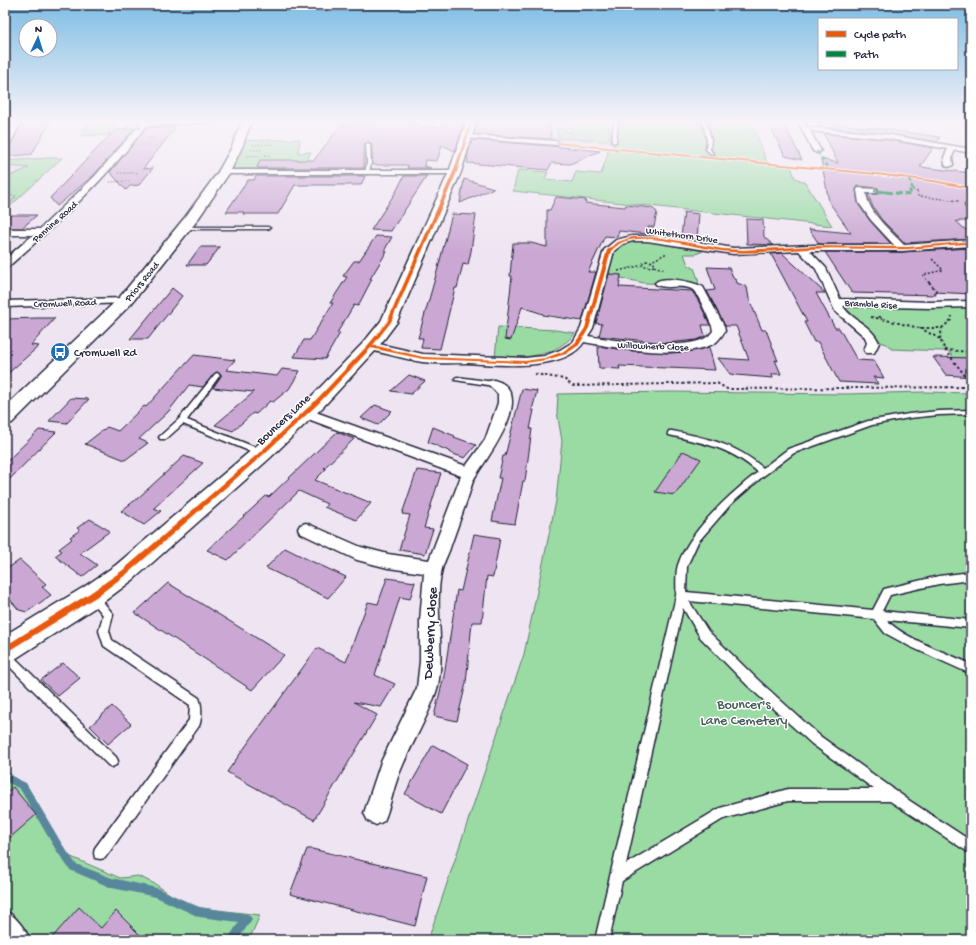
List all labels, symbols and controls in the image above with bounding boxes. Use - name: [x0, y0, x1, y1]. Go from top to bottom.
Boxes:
- north arrow: [18, 18, 58, 58]
- legend: [818, 18, 958, 70]
- text: N: [35, 24, 43, 36]
- text: Cycle path: [854, 29, 907, 43]
- text: Path: [853, 49, 879, 63]
- street label: Pennine Road: [30, 198, 81, 247]
- street label: Whitethorn Drive: [645, 225, 719, 247]
- street label: Priors Road: [122, 259, 163, 305]
- street label: Cromwell Road: [33, 297, 98, 311]
- street label: Bramble Rise: [843, 298, 898, 312]
- street label: Willowherb Close: [617, 340, 690, 354]
- bus stop icon: Cromwell Rd: [49, 341, 71, 363]
- place label: Cromwell Rd: [74, 347, 137, 361]
- street label: Bouncers Lane: [254, 391, 315, 450]
- street label: Dewberry Close: [421, 586, 442, 681]
- park label: Bouncer's Lane Cemetery: [701, 697, 788, 730]

